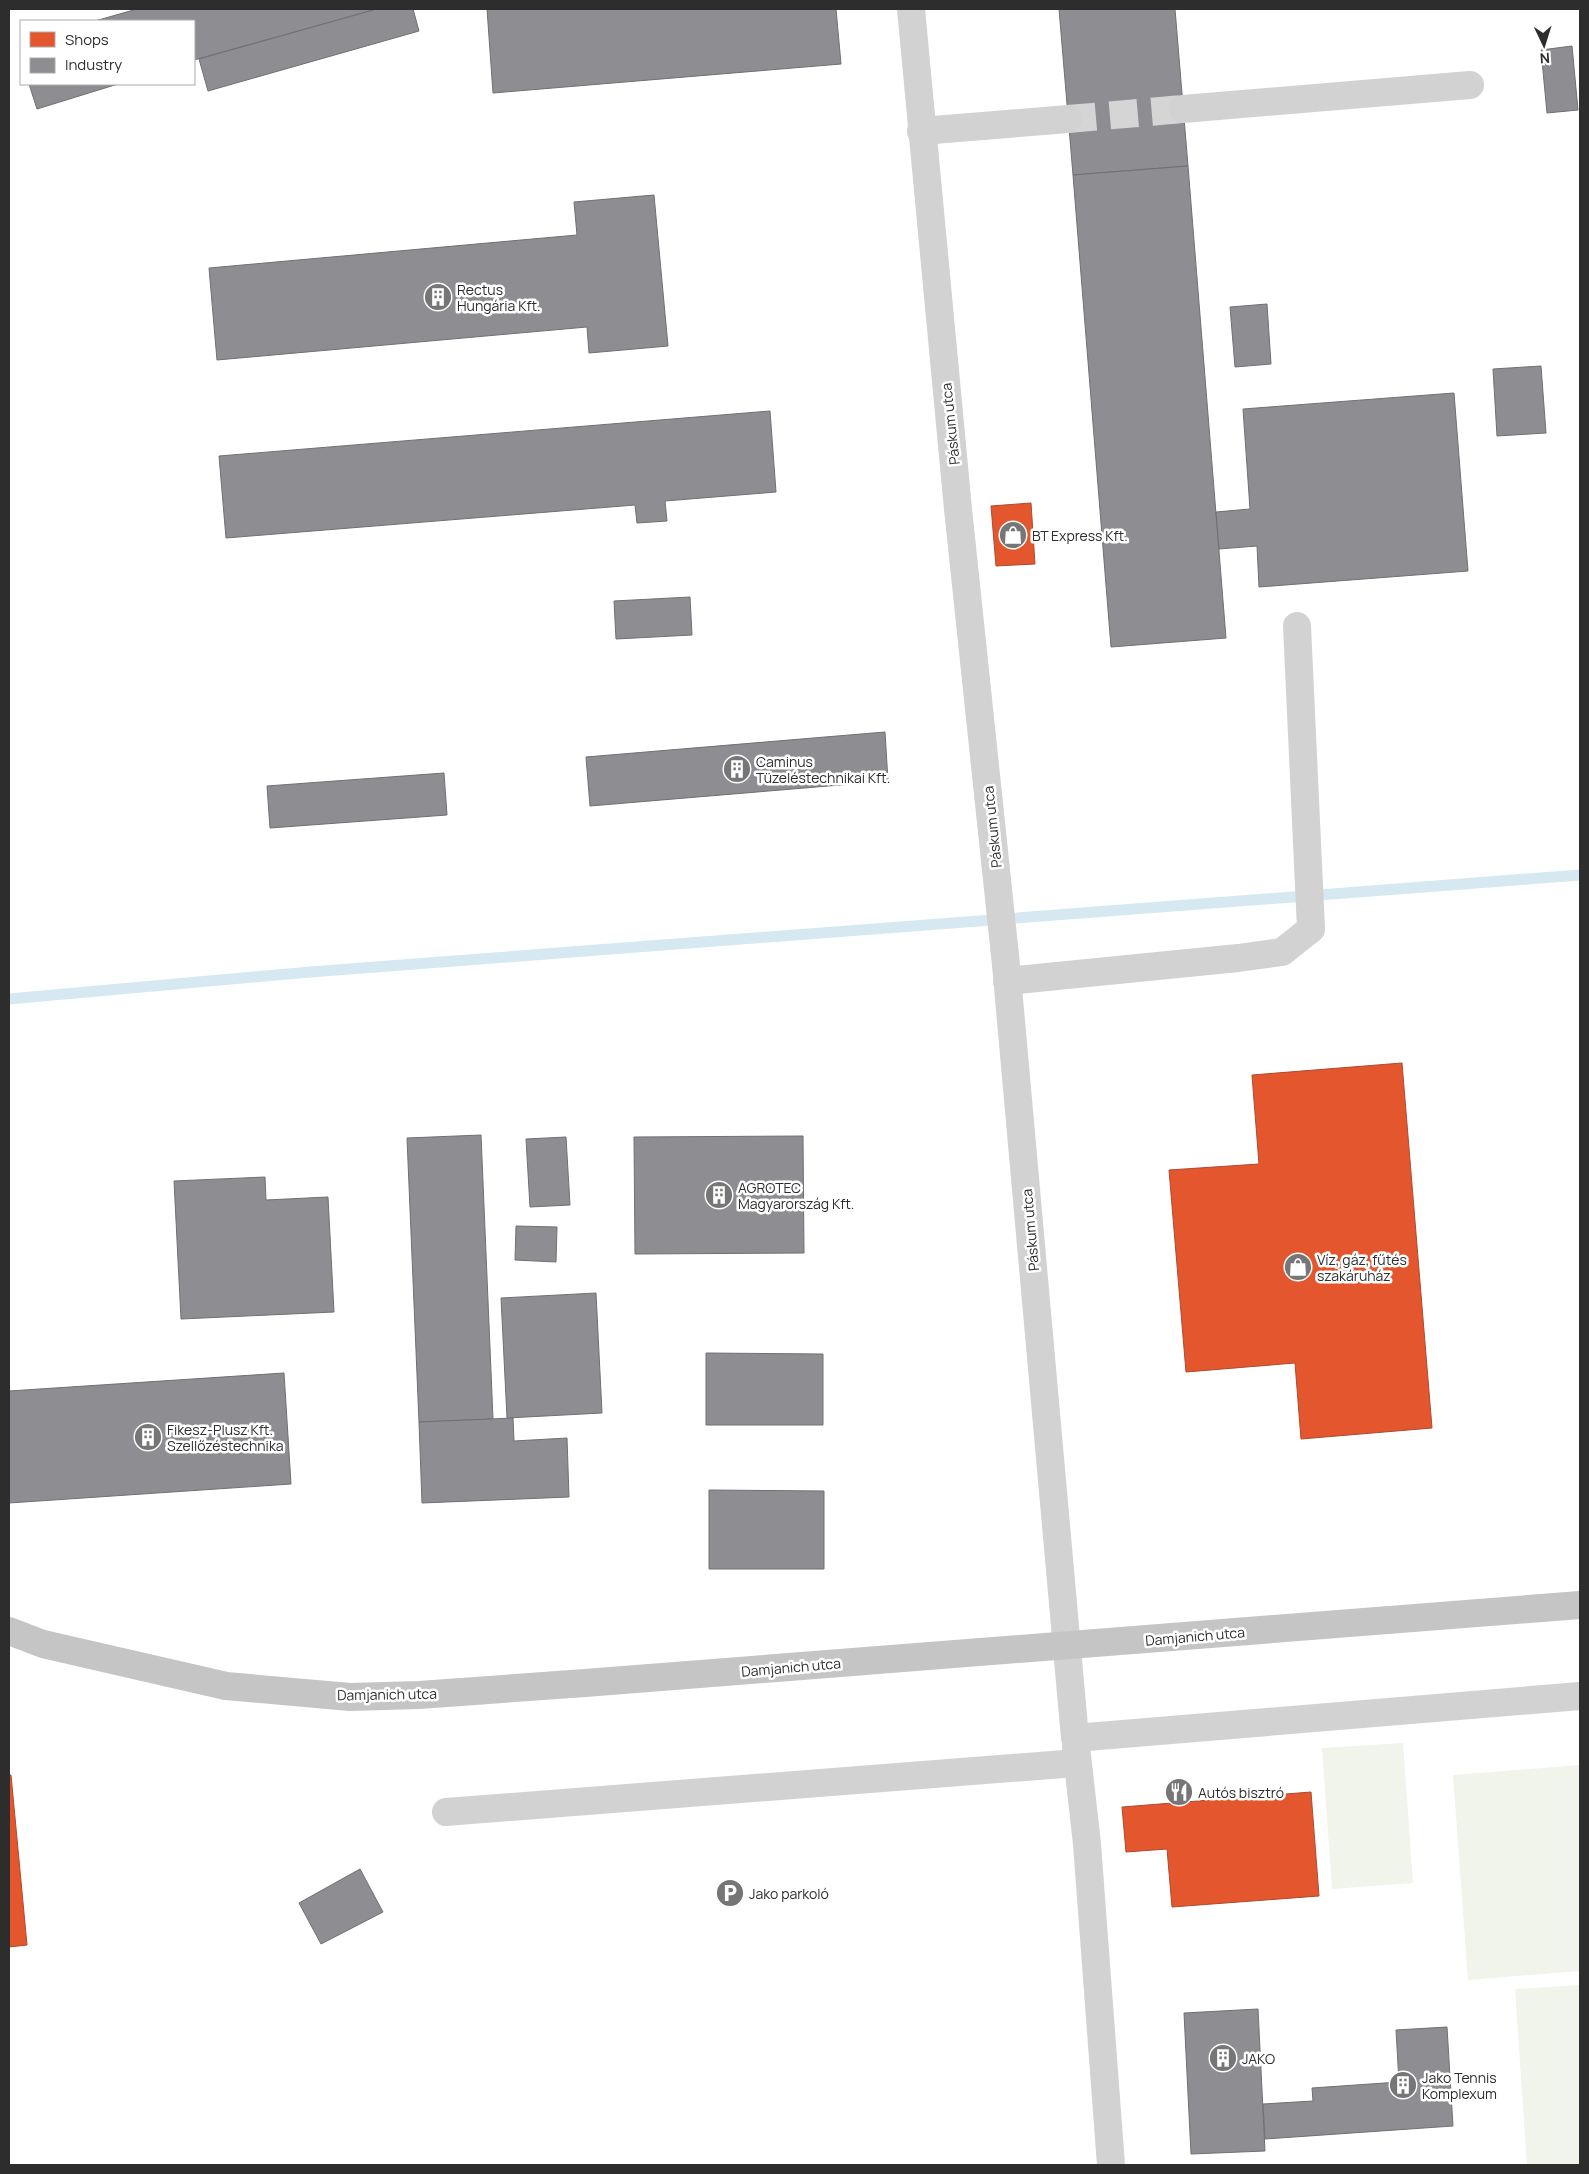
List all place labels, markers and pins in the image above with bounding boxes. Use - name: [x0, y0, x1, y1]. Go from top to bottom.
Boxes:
- place label: Rectus Hungária Kft.: [457, 280, 541, 315]
- building icon: Rectus Hungária Kft.: [423, 282, 453, 312]
- shop icon: BT Express Kft.: [998, 520, 1028, 550]
- place label: BT Express Kft.: [1032, 526, 1128, 545]
- place label: Caminus Tüzeléstechnikai Kft.: [756, 752, 890, 787]
- building icon: Caminus Tüzeléstechnikai Kft.: [722, 754, 752, 784]
- place label: AGROTEC Magyarország Kft.: [738, 1178, 854, 1213]
- building icon: AGROTEC Magyarország Kft.: [704, 1180, 734, 1210]
- place label: Víz, gáz, fűtés szakáruház: [1317, 1250, 1407, 1285]
- shop icon: Víz, gáz, fűtés szakáruház: [1283, 1252, 1313, 1282]
- place label: Fikesz-Plusz Kft. Szellőzéstechnika: [167, 1420, 284, 1455]
- building icon: Fikesz-Plusz Kft. Szellőzéstechnika: [133, 1422, 163, 1452]
- restaurant icon: Autós bisztró: [1164, 1777, 1194, 1807]
- place label: Autós bisztró: [1198, 1783, 1284, 1802]
- parking icon: Jako parkoló: [715, 1878, 745, 1908]
- place label: Jako parkoló: [749, 1884, 829, 1903]
- building icon: JAKO: [1208, 2043, 1238, 2073]
- place label: JAKO: [1242, 2049, 1275, 2068]
- place label: Jako Tennis Komplexum: [1422, 2068, 1497, 2103]
- building icon: Jako Tennis Komplexum: [1388, 2070, 1418, 2100]

